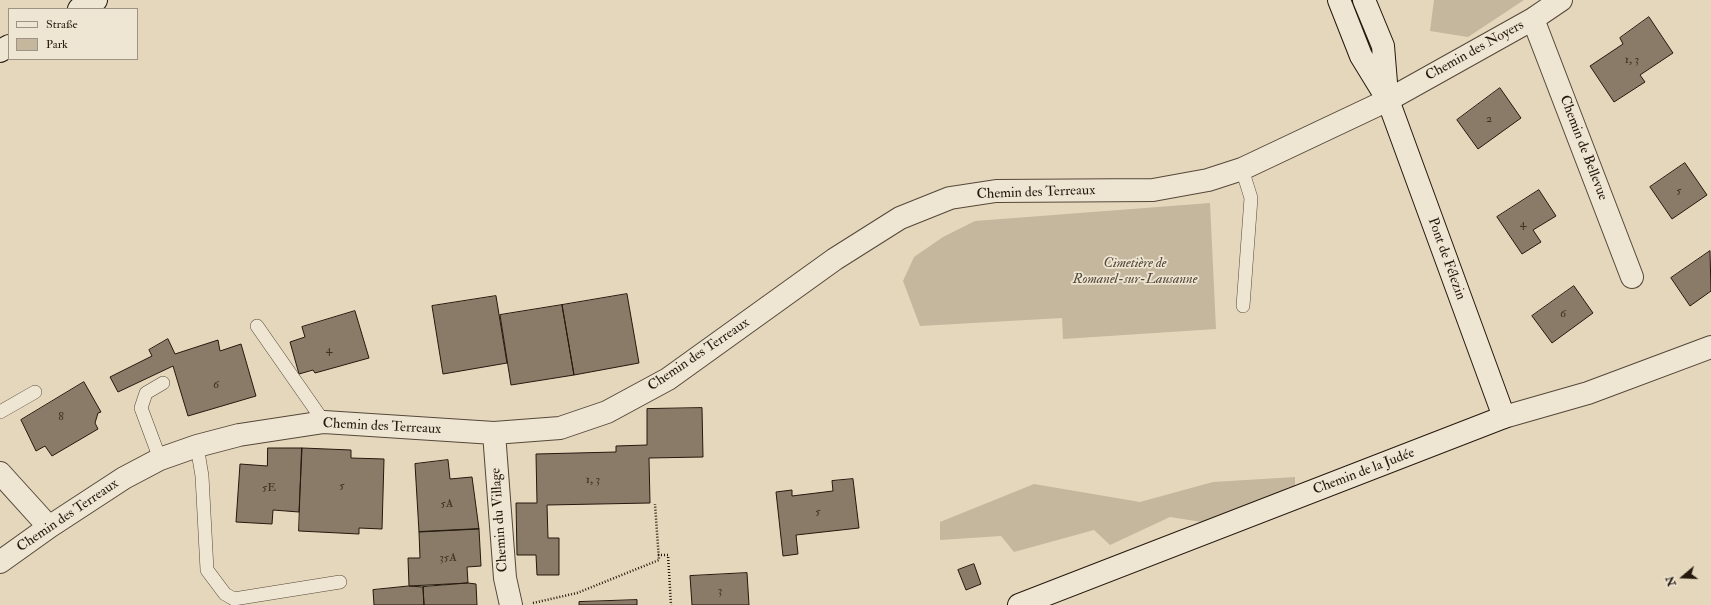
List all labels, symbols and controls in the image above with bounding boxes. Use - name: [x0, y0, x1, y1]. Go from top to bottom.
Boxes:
- legend: [8, 8, 138, 60]
- text: Straße: [46, 17, 77, 32]
- street label: Chemin des Noyers: [1423, 17, 1527, 85]
- text: Park: [46, 37, 68, 52]
- house number: 1, 3: [1625, 53, 1639, 67]
- street label: Chemin de Bellevue: [1555, 93, 1611, 203]
- house number: 2: [1486, 112, 1492, 126]
- street label: Chemin des Terreaux: [976, 183, 1096, 203]
- house number: 5: [1676, 184, 1682, 198]
- street label: Pont de Félezin: [1423, 216, 1469, 302]
- house number: 4: [1520, 217, 1526, 231]
- park label: Cimetière de Romanel-sur-Lausanne: [1073, 256, 1197, 288]
- house number: 6: [1560, 307, 1566, 321]
- street label: Chemin des Terreaux: [645, 315, 753, 395]
- house number: 4: [326, 343, 332, 357]
- house number: 6: [213, 378, 219, 392]
- house number: 8: [58, 410, 64, 424]
- street label: Chemin des Terreaux: [322, 416, 442, 438]
- street label: Chemin de la Judée: [1311, 445, 1417, 499]
- street label: Chemin du Village: [488, 467, 512, 573]
- house number: 1, 3: [586, 473, 600, 487]
- street label: Chemin des Terreaux: [14, 476, 122, 556]
- house number: 5: [339, 479, 345, 493]
- house number: 5E: [262, 481, 276, 495]
- house number: 5A: [441, 497, 453, 511]
- house number: 5: [815, 505, 821, 519]
- house number: 35A: [439, 551, 457, 565]
- north arrow: [1663, 557, 1703, 597]
- text: N: [1663, 574, 1679, 588]
- house number: 3: [718, 584, 722, 598]

